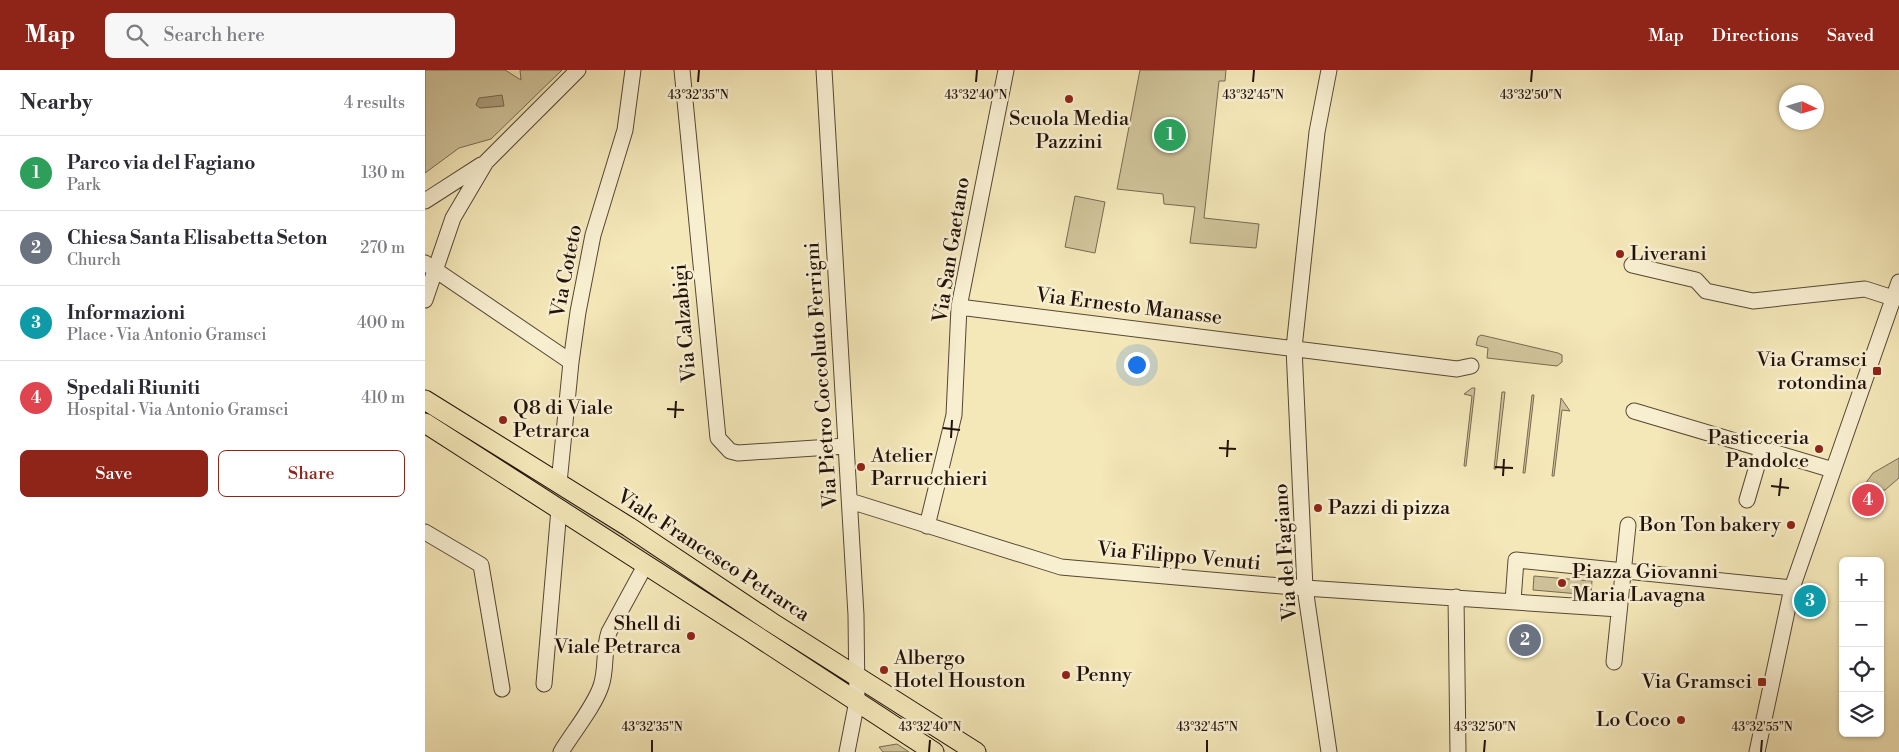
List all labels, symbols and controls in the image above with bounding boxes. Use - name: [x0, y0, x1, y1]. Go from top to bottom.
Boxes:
- search box: [105, 13, 455, 58]
- text: Map: [25, 20, 75, 50]
- icon: search: [123, 21, 151, 49]
- text: Search here: [163, 23, 265, 47]
- text: Map: [1648, 24, 1684, 47]
- text: Directions: [1712, 24, 1799, 47]
- text: Saved: [1827, 24, 1874, 47]
- north arrow: [1779, 85, 1824, 130]
- text: 43°32'35"N: [667, 88, 729, 103]
- text: 43°32'40"N: [944, 88, 1008, 103]
- text: 43°32'45"N: [1222, 88, 1284, 103]
- text: 43°32'50"N: [1500, 88, 1562, 103]
- text: Nearby: [20, 90, 93, 116]
- text: 4 results: [344, 93, 405, 113]
- marker: Scuola Media Pazzini: [1063, 93, 1075, 105]
- place label: Scuola Media Pazzini: [1009, 107, 1130, 155]
- pin: 1: [1154, 116, 1186, 154]
- text: Parco via del Fagiano: [67, 151, 255, 175]
- text: 1: [32, 163, 40, 183]
- text: 130 m: [361, 163, 405, 183]
- text: Park: [67, 175, 100, 195]
- street label: Via San Gaetano: [928, 175, 976, 326]
- street label: Via Coteto: [546, 223, 588, 320]
- text: Chiesa Santa Elisabetta Seton: [67, 226, 328, 250]
- text: 2: [31, 238, 41, 258]
- text: 270 m: [360, 238, 405, 258]
- street label: Via Pietro Coccoluto Ferrigni: [800, 241, 844, 510]
- place label: Liverani: [1630, 242, 1707, 267]
- marker: Liverani: [1614, 248, 1626, 260]
- text: Church: [67, 250, 121, 270]
- street label: Via Calzabigi: [667, 263, 703, 384]
- street label: Via Ernesto Manasse: [1033, 283, 1224, 331]
- text: Informazioni: [67, 301, 185, 325]
- text: 3: [31, 313, 41, 333]
- text: 400 m: [357, 313, 405, 333]
- text: Place · Via Antonio Gramsci: [67, 325, 267, 345]
- place label: Via Gramsci rotondina: [1756, 348, 1868, 396]
- your location: [1124, 352, 1150, 378]
- marker: Via Gramsci rotondina: [1871, 365, 1883, 377]
- text: Spedali Riuniti: [67, 376, 200, 400]
- text: 4: [31, 388, 41, 408]
- text: 410 m: [361, 388, 405, 408]
- place label: Q8 di Viale Petrarca: [513, 396, 613, 444]
- text: Hospital · Via Antonio Gramsci: [67, 400, 289, 420]
- marker: Q8 di Viale Petrarca: [497, 414, 509, 426]
- place label: Pasticceria Pandolce: [1708, 426, 1810, 474]
- marker: Pasticceria Pandolce: [1813, 443, 1825, 455]
- place label: Atelier Parrucchieri: [870, 444, 988, 492]
- button: Save: [20, 450, 208, 497]
- button: Share: [218, 450, 405, 497]
- marker: Atelier Parrucchieri: [855, 461, 867, 473]
- pin: 4: [1852, 481, 1884, 519]
- street label: Via del Fagiano: [1269, 482, 1303, 623]
- street label: Viale Francesco Petrarca: [611, 484, 815, 628]
- place label: Pazzi di pizza: [1328, 496, 1451, 521]
- marker: Pazzi di pizza: [1312, 502, 1324, 514]
- place label: Bon Ton bakery: [1638, 513, 1781, 538]
- marker: Bon Ton bakery: [1785, 519, 1797, 531]
- street label: Via Filippo Venuti: [1095, 537, 1262, 577]
- map controls: [1839, 557, 1884, 737]
- button: +: [1839, 557, 1884, 602]
- place label: Piazza Giovanni Maria Lavagna: [1572, 560, 1719, 608]
- marker: Piazza Giovanni Maria Lavagna: [1556, 577, 1568, 589]
- pin: 3: [1794, 582, 1826, 620]
- button: −: [1839, 602, 1884, 647]
- place label: Shell di Viale Petrarca: [553, 612, 682, 660]
- pin: 2: [1509, 621, 1541, 659]
- marker: Shell di Viale Petrarca: [685, 630, 697, 642]
- place label: Albergo Hotel Houston: [893, 646, 1026, 694]
- button: locate: [1839, 647, 1884, 692]
- place label: Penny: [1076, 663, 1132, 688]
- marker: Albergo Hotel Houston: [878, 664, 890, 676]
- marker: Penny: [1060, 669, 1072, 681]
- place label: Via Gramsci: [1641, 670, 1752, 695]
- marker: Via Gramsci: [1756, 676, 1768, 688]
- button: layers: [1839, 692, 1884, 737]
- place label: Lo Coco: [1596, 708, 1671, 733]
- marker: Lo Coco: [1675, 714, 1687, 726]
- text: 43°32'35"N: [621, 720, 683, 735]
- text: 43°32'40"N: [898, 720, 962, 735]
- text: 43°32'45"N: [1176, 720, 1238, 735]
- text: 43°32'50"N: [1454, 720, 1516, 735]
- text: 43°32'55"N: [1731, 720, 1793, 735]

